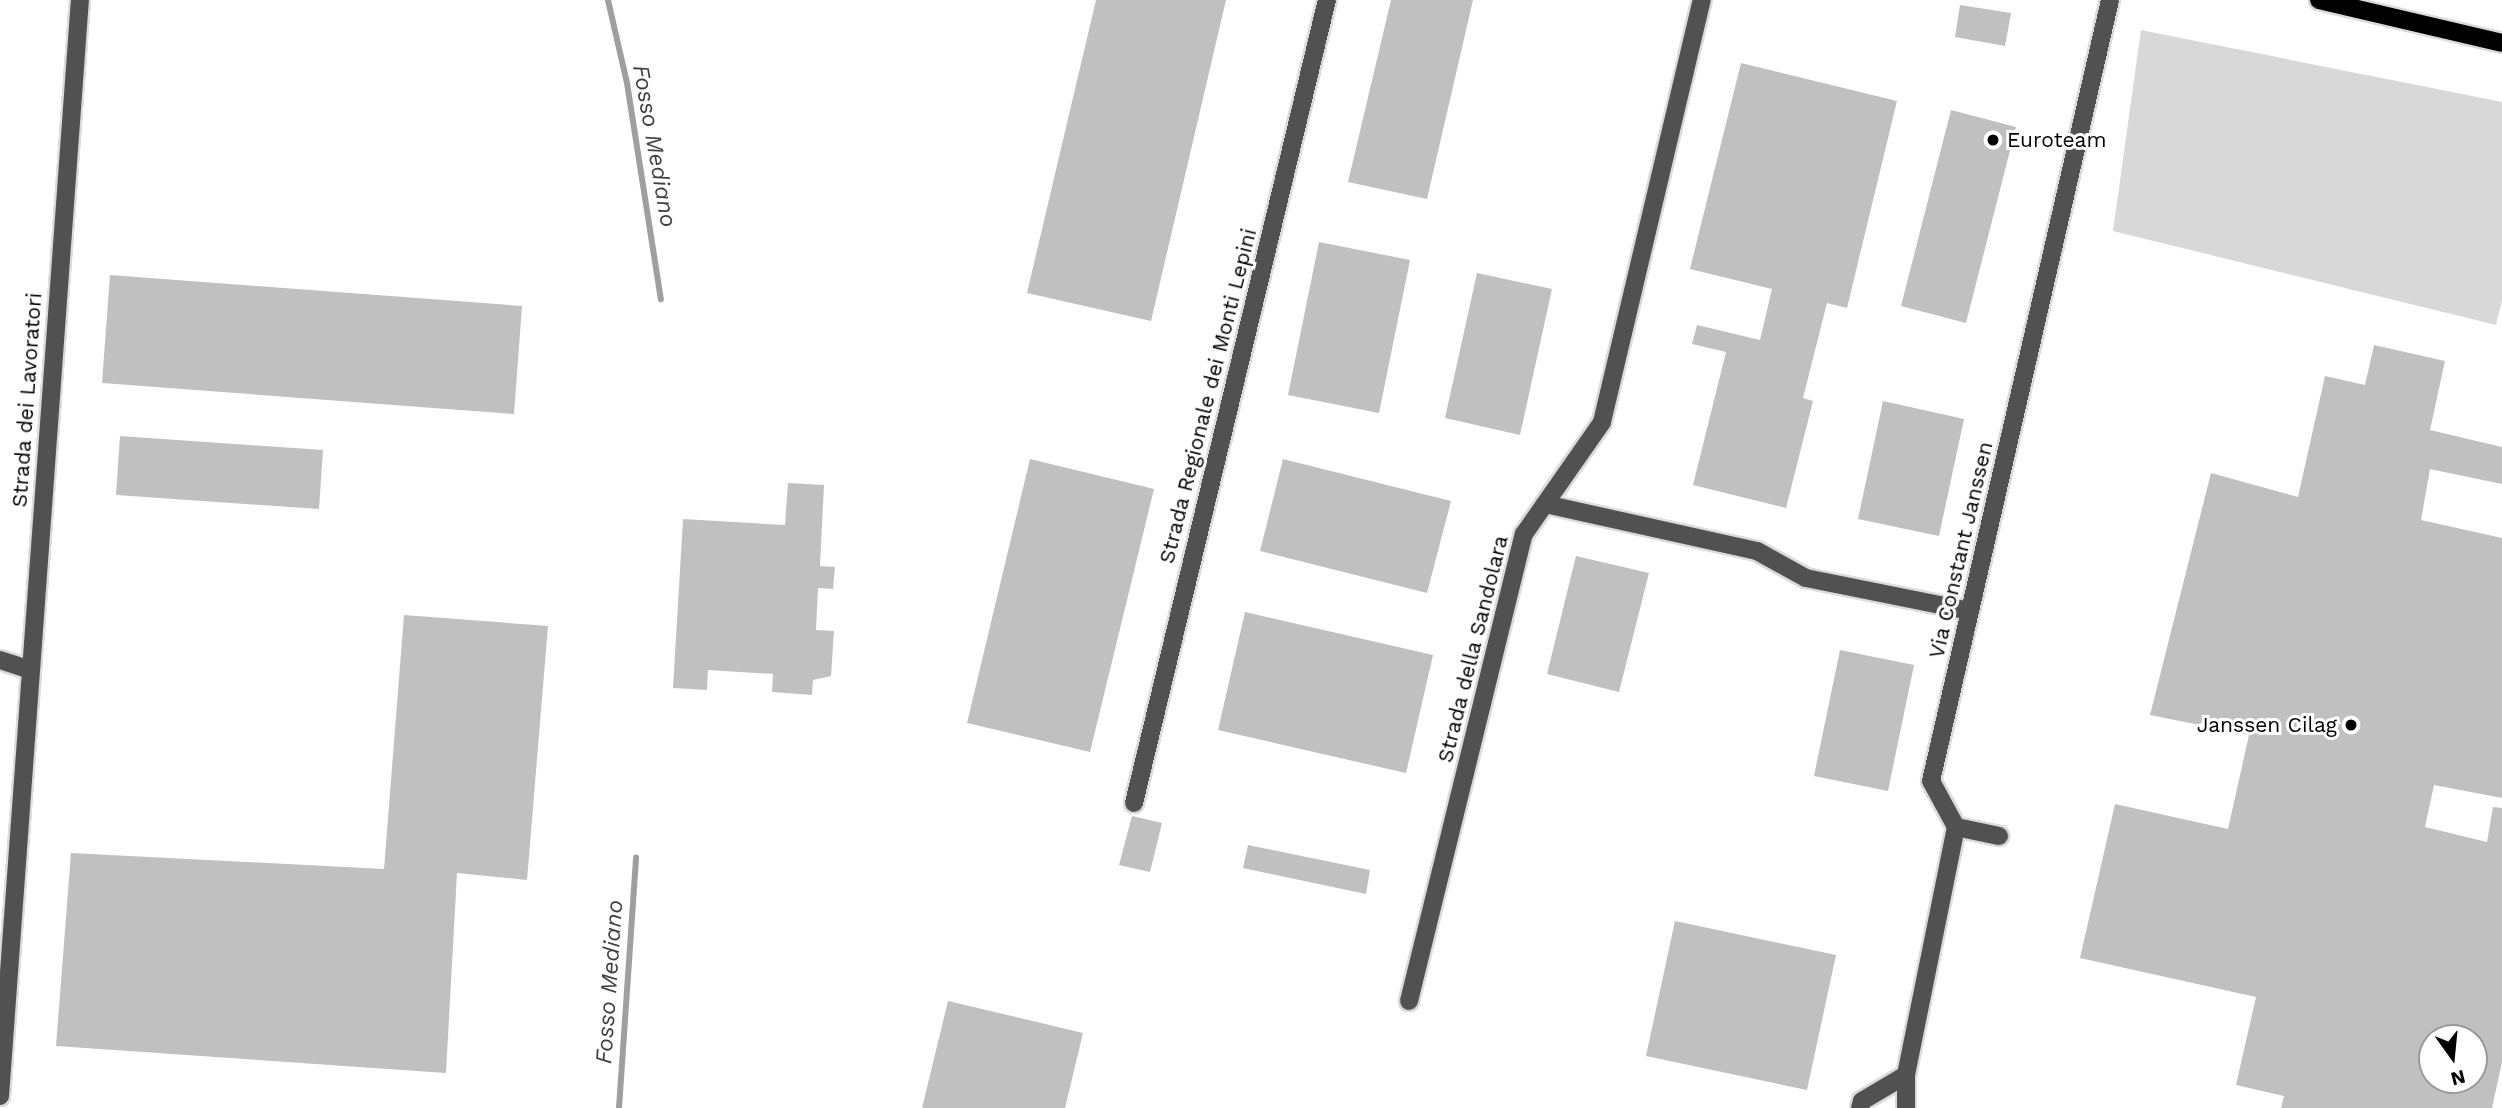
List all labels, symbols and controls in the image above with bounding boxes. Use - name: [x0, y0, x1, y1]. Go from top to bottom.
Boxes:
- water label: Fosso Mediano: [626, 63, 682, 229]
- place label: Euroteam: [2007, 127, 2106, 153]
- marker: Euroteam: [1985, 132, 2001, 148]
- street label: Strada Regionale dei Monti Lepini: [1154, 226, 1262, 566]
- street label: Strada dei Lavoratori: [7, 292, 47, 508]
- street label: Via Constant Janssen: [1924, 439, 1998, 661]
- street label: Strada della Sandolara: [1432, 532, 1514, 766]
- place label: Janssen Cilag: [2197, 712, 2337, 738]
- marker: Janssen Cilag: [2343, 717, 2359, 733]
- water label: Fosso Mediano: [590, 899, 630, 1065]
- north arrow: [2418, 1024, 2488, 1094]
- text: N: [2448, 1065, 2468, 1091]

